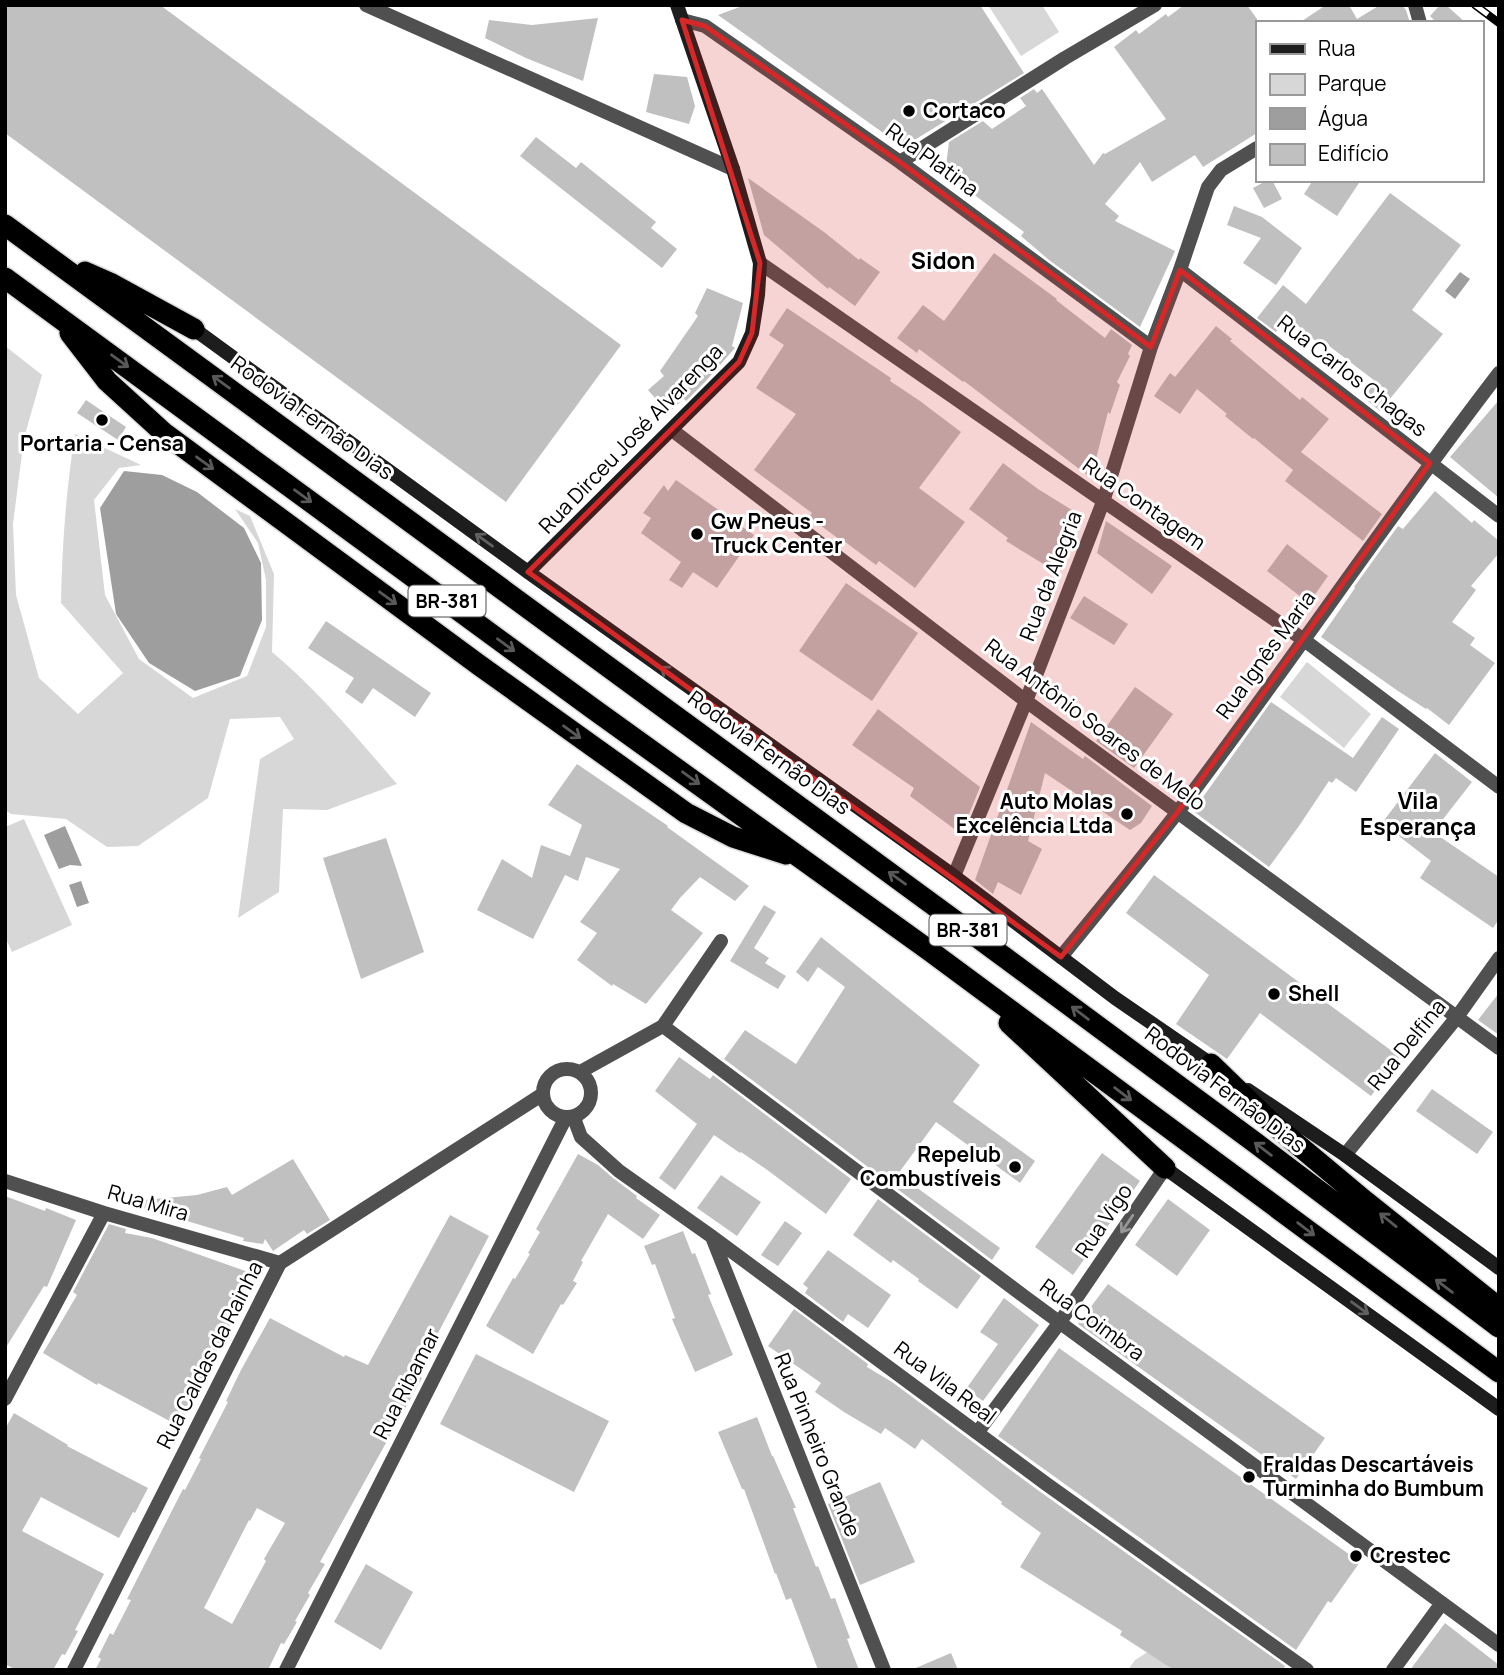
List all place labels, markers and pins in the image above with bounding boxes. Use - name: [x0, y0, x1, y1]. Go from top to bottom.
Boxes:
- place label: Cortaco: [923, 96, 1006, 124]
- marker: Cortaco: [901, 103, 917, 119]
- marker: Portaria - Censa: [94, 412, 110, 428]
- place label: Portaria - Censa: [20, 429, 184, 457]
- place label: Gw Pneus - Truck Center: [711, 507, 842, 559]
- marker: Gw Pneus - Truck Center: [689, 526, 705, 542]
- place label: Auto Molas Excelência Ltda: [956, 787, 1113, 839]
- marker: Auto Molas Excelência Ltda: [1119, 806, 1135, 822]
- place label: Shell: [1288, 979, 1339, 1007]
- marker: Shell: [1266, 986, 1282, 1002]
- place label: Repelub Combustíveis: [860, 1140, 1001, 1192]
- marker: Repelub Combustíveis: [1007, 1159, 1023, 1175]
- place label: Fraldas Descartáveis Turminha do Bumbum: [1263, 1450, 1484, 1502]
- marker: Fraldas Descartáveis Turminha do Bumbum: [1241, 1469, 1257, 1485]
- place label: Crestec: [1370, 1541, 1451, 1569]
- marker: Crestec: [1348, 1548, 1364, 1564]

